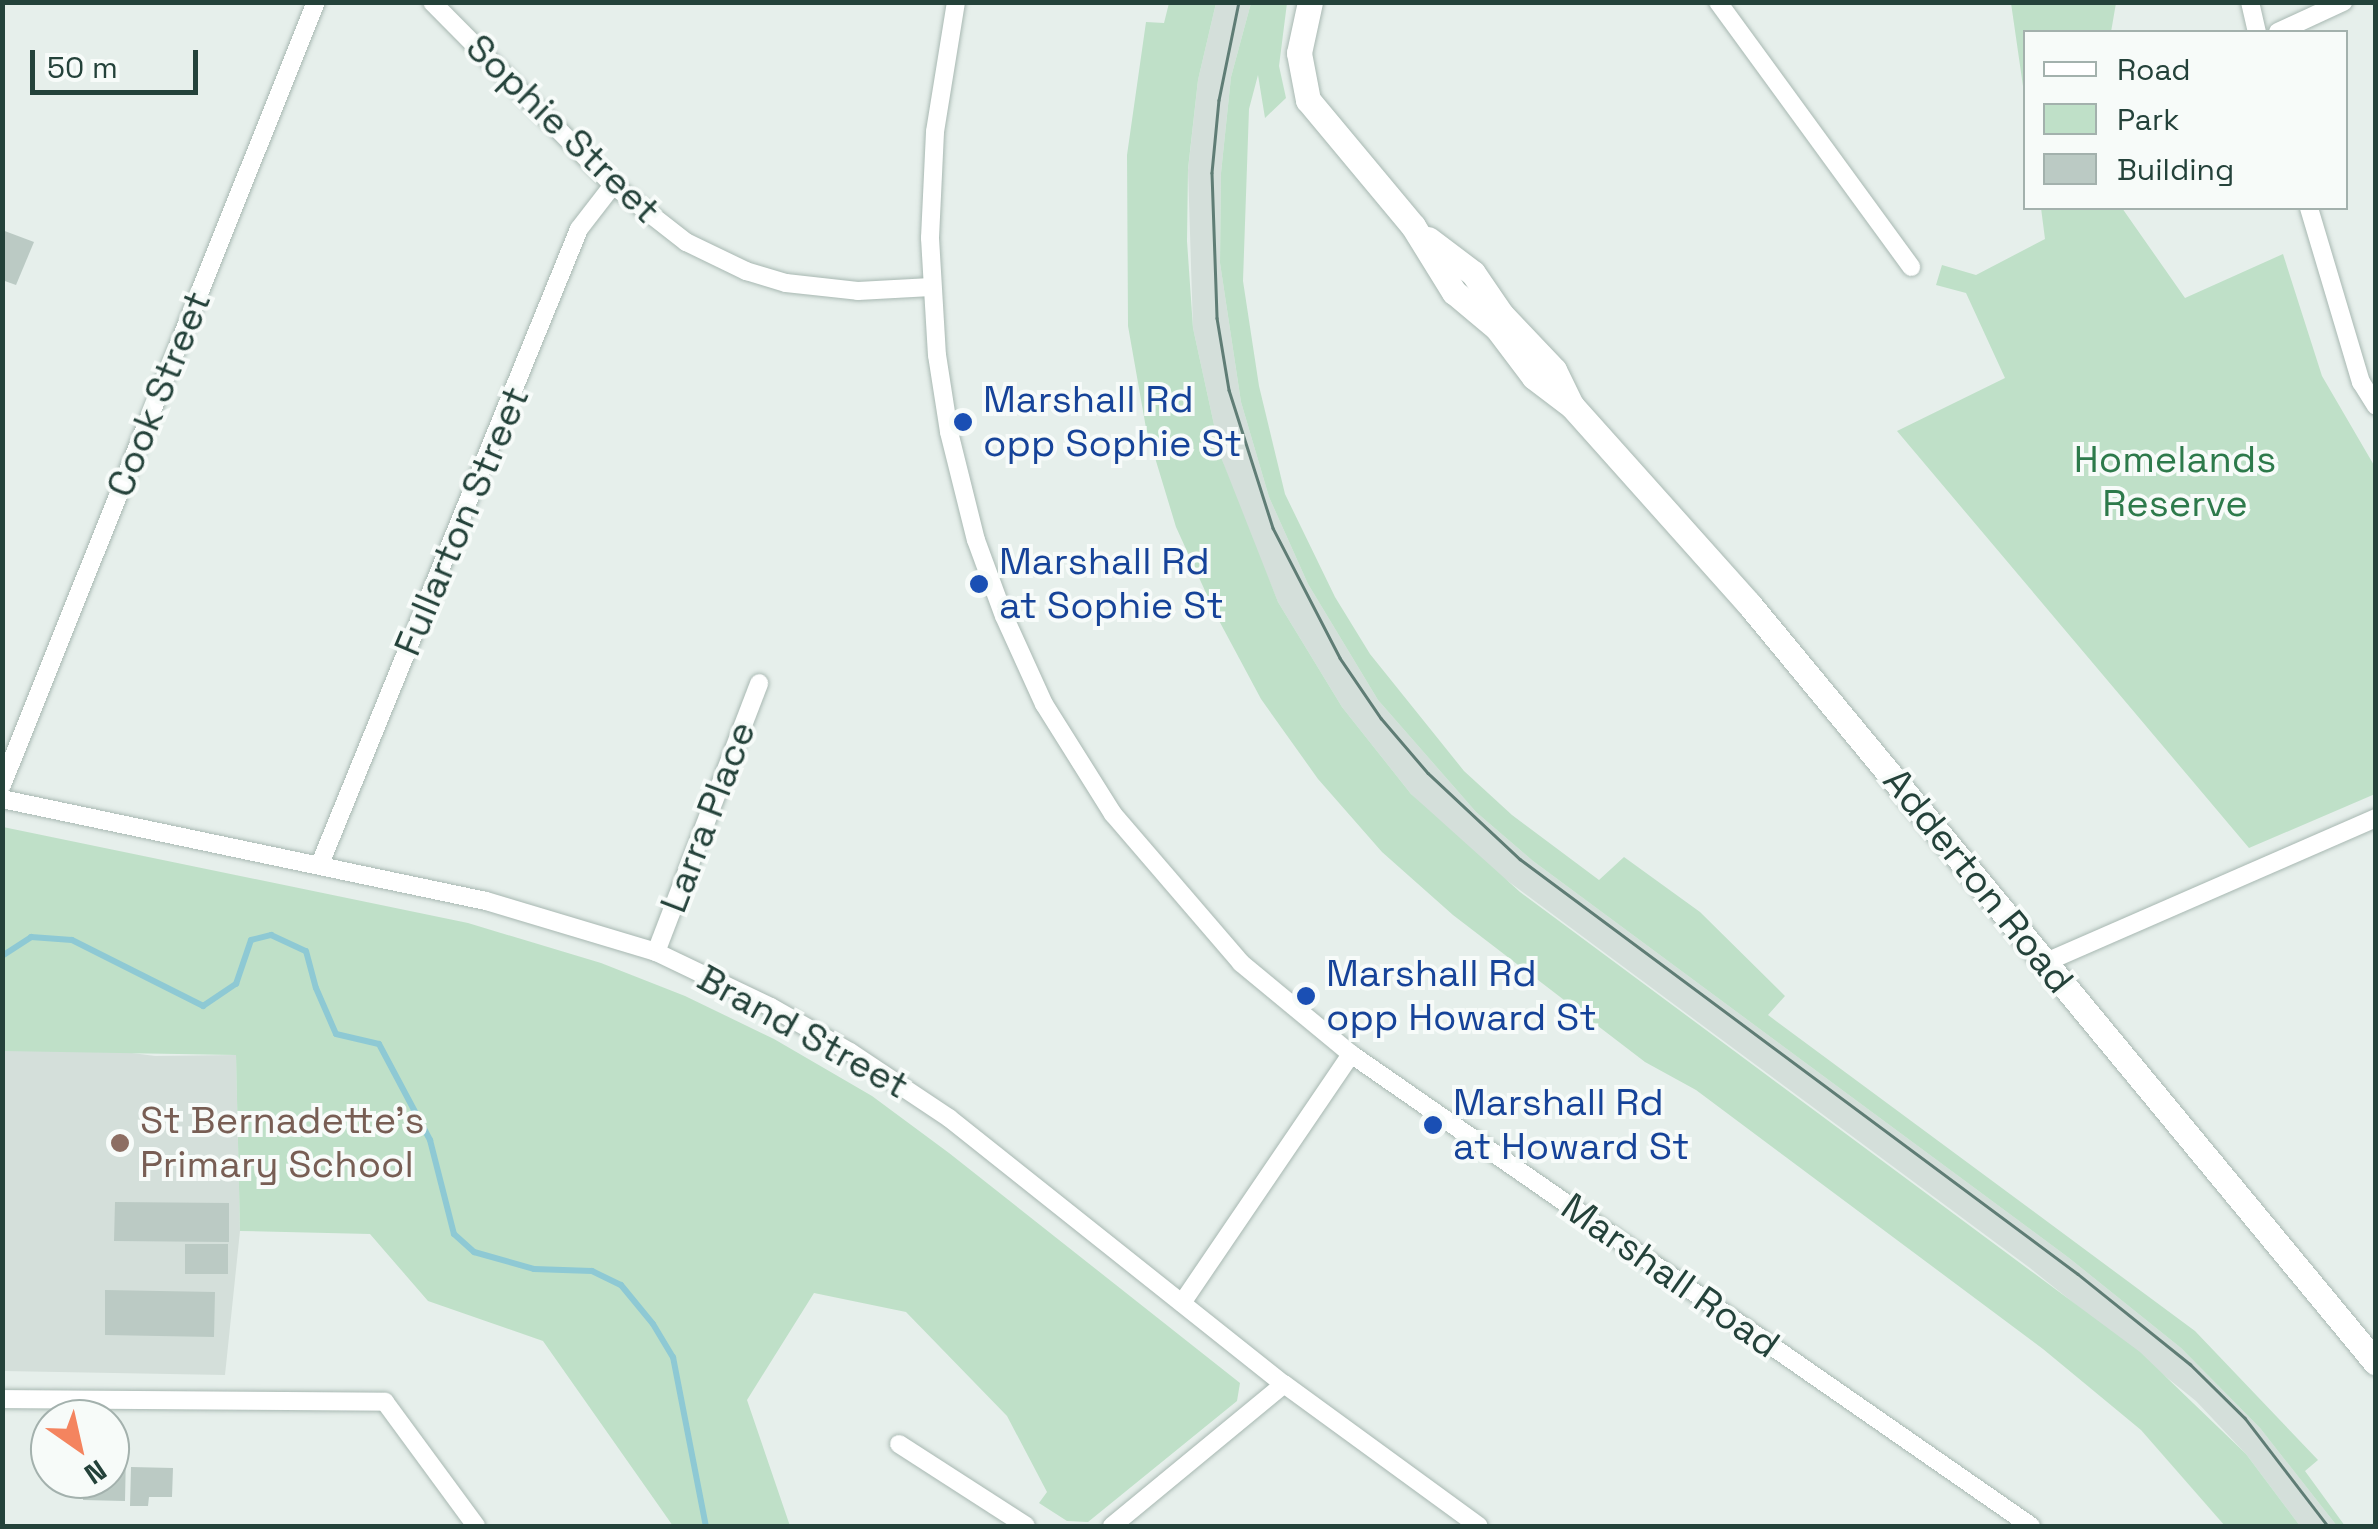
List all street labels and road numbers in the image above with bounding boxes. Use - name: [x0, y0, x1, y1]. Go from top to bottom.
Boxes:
- street label: Sophie Street: [456, 25, 670, 233]
- street label: Cook Street: [97, 285, 221, 503]
- street label: Fullarton Street: [385, 380, 539, 662]
- street label: Larra Place: [651, 715, 765, 919]
- street label: Adderton Road: [1873, 759, 2083, 1003]
- street label: Brand Street: [689, 955, 917, 1109]
- street label: Marshall Road: [1552, 1184, 1788, 1368]

